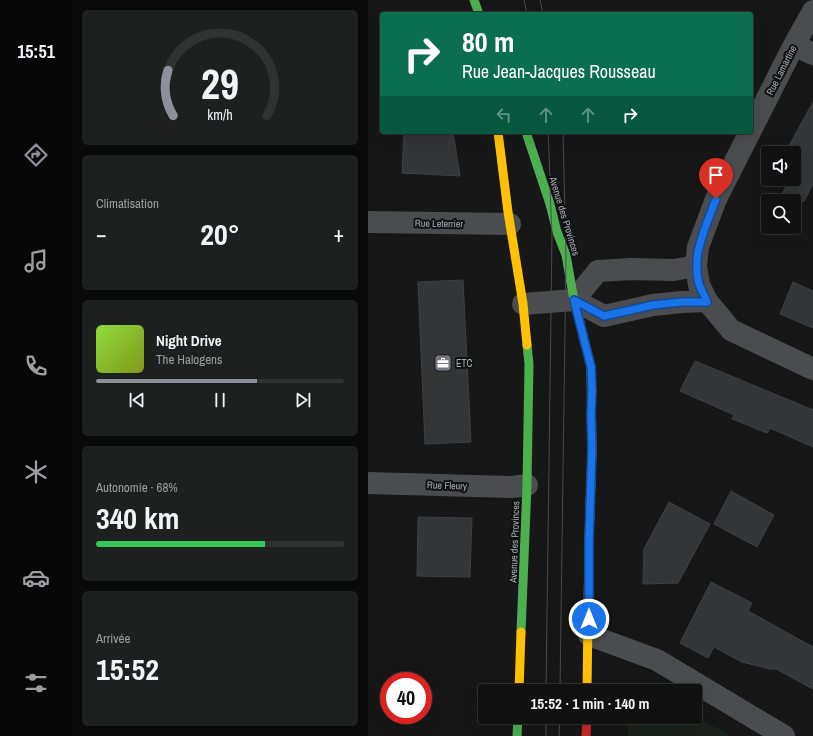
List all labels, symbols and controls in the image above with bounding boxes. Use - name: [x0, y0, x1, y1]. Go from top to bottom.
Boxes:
- text: 80 m: [462, 23, 514, 61]
- icon: right: [396, 28, 448, 80]
- text: 15:51: [17, 39, 55, 64]
- street label: Rue Lamartine: [763, 43, 800, 97]
- text: 29: [201, 55, 239, 111]
- text: Rue Jean-Jacques Rousseau: [462, 59, 656, 84]
- text: km/h: [207, 104, 233, 123]
- icon: left: [493, 104, 515, 126]
- icon: ahead: [535, 104, 557, 126]
- icon: ahead: [577, 104, 599, 126]
- icon: right: [619, 104, 641, 126]
- icon: directions: [22, 141, 50, 169]
- map controls: [761, 146, 801, 234]
- button: sound: [761, 146, 801, 186]
- pin: [699, 158, 733, 199]
- icon: arrive: [705, 164, 727, 186]
- street label: Avenue des Provinces: [546, 174, 583, 257]
- button: search: [761, 194, 801, 234]
- text: Climatisation: [96, 195, 159, 212]
- text: 20°: [200, 214, 240, 254]
- street label: Rue Leterrier: [415, 217, 464, 230]
- text: −: [96, 219, 107, 249]
- text: +: [333, 219, 344, 249]
- icon: music: [22, 247, 50, 275]
- text: Night Drive: [156, 330, 222, 351]
- text: The Halogens: [156, 351, 222, 368]
- icon: phone: [22, 352, 50, 380]
- office icon: ETC: [433, 353, 453, 373]
- place label: ETC: [456, 357, 472, 370]
- icon: previous: [126, 389, 148, 411]
- icon: pause: [209, 389, 231, 411]
- icon: next: [292, 389, 314, 411]
- icon: climate: [22, 458, 50, 486]
- street label: Rue Fleury: [427, 478, 468, 493]
- text: Autonomie · 68%: [96, 479, 178, 496]
- text: 340 km: [96, 498, 179, 538]
- street label: Avenue des Provinces: [507, 501, 522, 584]
- icon: car: [22, 564, 50, 592]
- position arrow: [568, 598, 610, 640]
- text: Arrivée: [96, 630, 130, 647]
- text: 15:52: [96, 649, 159, 689]
- icon: filters: [22, 669, 50, 697]
- speed limit sign: 40: [380, 672, 432, 724]
- text: 15:52 · 1 min · 140 m: [531, 693, 649, 714]

